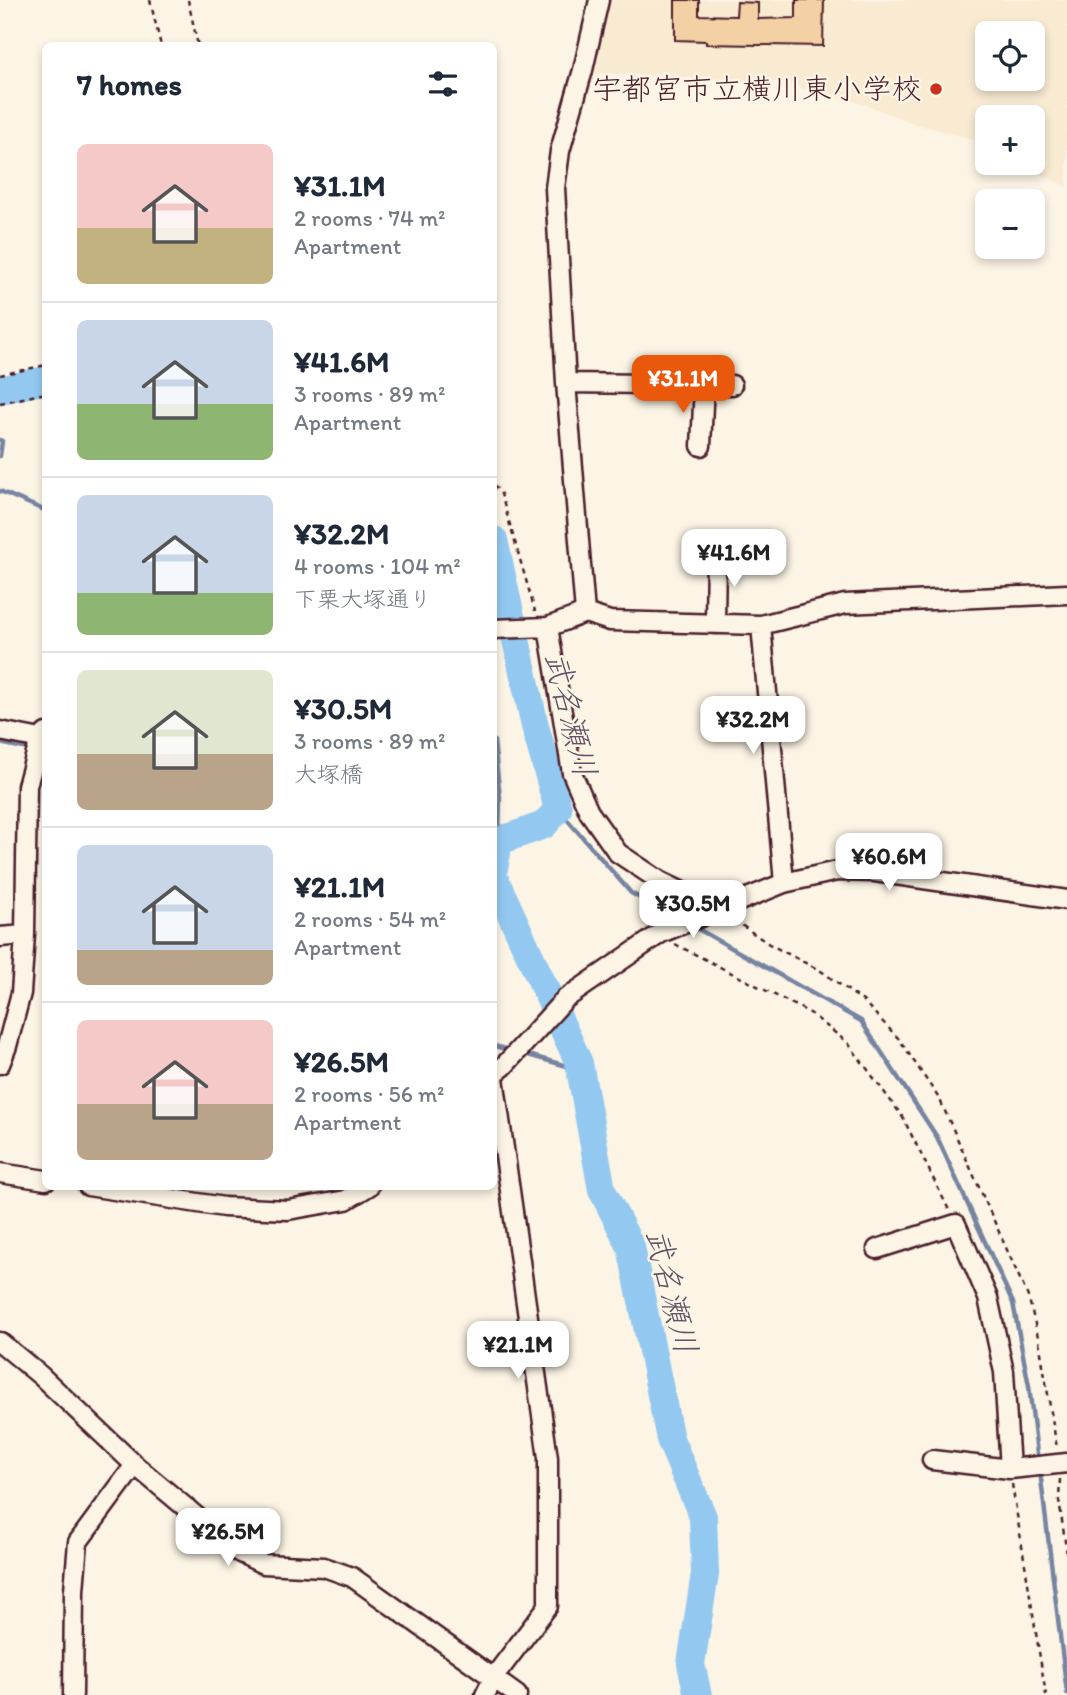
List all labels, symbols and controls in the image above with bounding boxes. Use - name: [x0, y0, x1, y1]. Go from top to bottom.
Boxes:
- map controls: [975, 21, 1045, 259]
- button: locate: [975, 21, 1045, 91]
- icon: filters: [424, 65, 462, 103]
- text: 7 homes: [77, 66, 182, 103]
- place label: 宇都宮市立横川東小学校: [592, 70, 922, 107]
- marker: 宇都宮市立横川東小学校: [928, 81, 944, 97]
- button: +: [975, 105, 1045, 175]
- text: ¥31.1M: [294, 167, 386, 204]
- icon: home: [133, 172, 217, 256]
- button: −: [975, 189, 1045, 259]
- text: 2 rooms · 74 m²: [294, 204, 446, 232]
- text: Apartment: [294, 232, 401, 260]
- text: ¥41.6M: [294, 343, 390, 380]
- icon: home: [133, 348, 217, 432]
- pin: ¥31.1M: [626, 356, 740, 415]
- text: ¥31.1M: [648, 364, 718, 392]
- text: 3 rooms · 89 m²: [294, 380, 445, 408]
- text: Apartment: [294, 408, 401, 436]
- text: ¥32.2M: [294, 515, 390, 552]
- icon: home: [133, 523, 217, 607]
- pin: ¥41.6M: [677, 530, 791, 589]
- text: ¥41.6M: [697, 538, 771, 566]
- text: 4 rooms · 104 m²: [294, 552, 461, 580]
- text: 下栗大塚通り: [294, 585, 432, 613]
- water label: 武名瀬川: [537, 647, 605, 781]
- text: ¥30.5M: [294, 690, 392, 727]
- pin: ¥32.2M: [696, 696, 810, 756]
- icon: home: [133, 698, 217, 782]
- text: ¥32.2M: [716, 705, 790, 733]
- text: 3 rooms · 89 m²: [294, 727, 445, 755]
- text: 大塚橋: [294, 760, 363, 788]
- pin: ¥60.6M: [832, 834, 946, 893]
- text: ¥60.6M: [851, 842, 927, 870]
- text: ¥21.1M: [294, 868, 385, 905]
- icon: home: [133, 873, 217, 957]
- pin: ¥30.5M: [636, 880, 750, 940]
- text: ¥30.5M: [655, 889, 731, 917]
- text: 2 rooms · 54 m²: [294, 905, 446, 933]
- text: Apartment: [294, 933, 401, 961]
- text: ¥26.5M: [294, 1043, 389, 1080]
- icon: home: [133, 1048, 217, 1132]
- text: 2 rooms · 56 m²: [294, 1080, 445, 1108]
- text: Apartment: [294, 1108, 401, 1136]
- water label: 武名瀬川: [638, 1224, 706, 1358]
- pin: ¥21.1M: [461, 1322, 575, 1381]
- text: ¥21.1M: [483, 1330, 553, 1358]
- pin: ¥26.5M: [171, 1508, 285, 1568]
- text: ¥26.5M: [192, 1517, 264, 1545]

